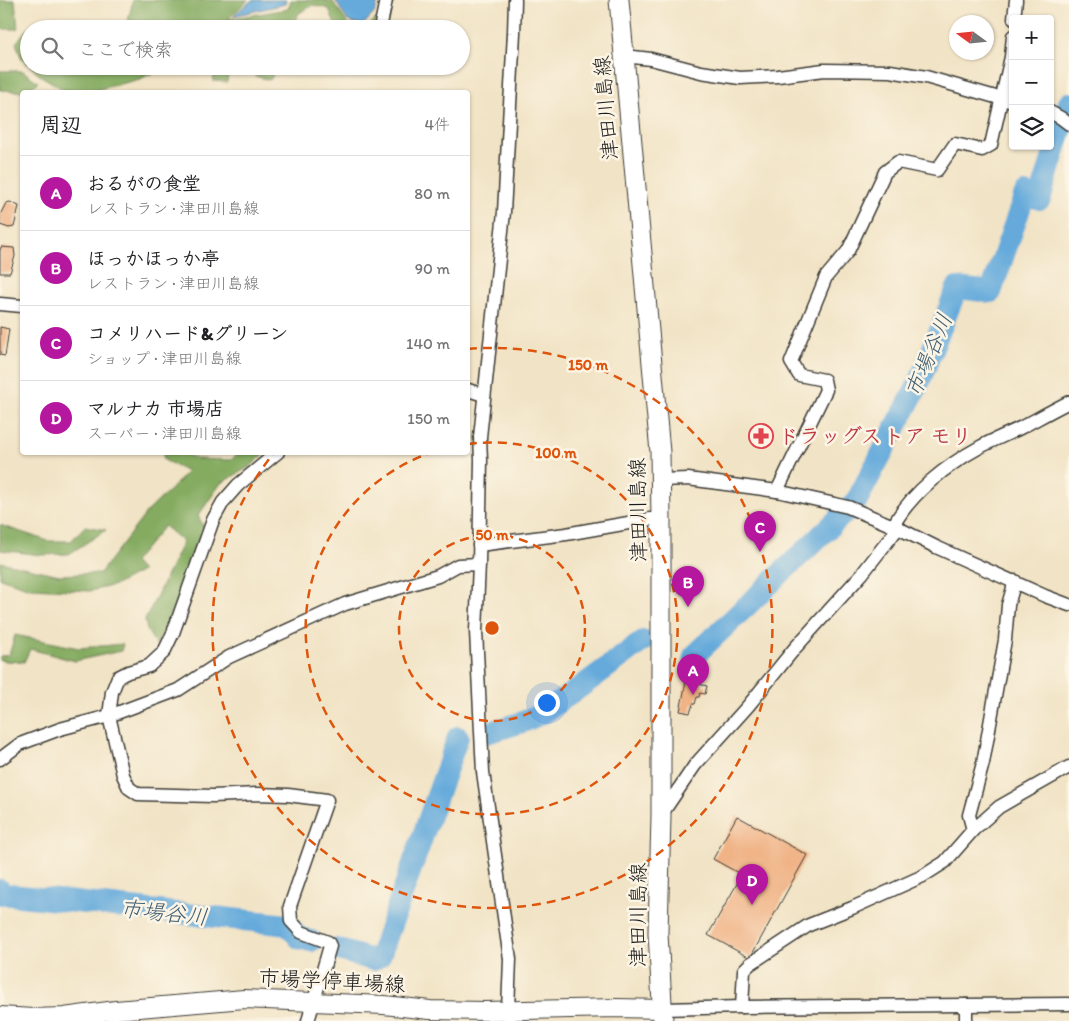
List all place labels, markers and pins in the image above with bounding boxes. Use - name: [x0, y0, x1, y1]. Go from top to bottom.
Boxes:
- pharmacy icon: ドラッグストア モリ: [748, 423, 774, 449]
- place label: ドラッグストア モリ: [778, 423, 972, 448]
- pin: C: [744, 511, 776, 552]
- pin: B: [672, 566, 704, 607]
- centre of rings: [483, 619, 501, 637]
- pin: A: [677, 654, 709, 695]
- pin: D: [736, 864, 768, 905]

